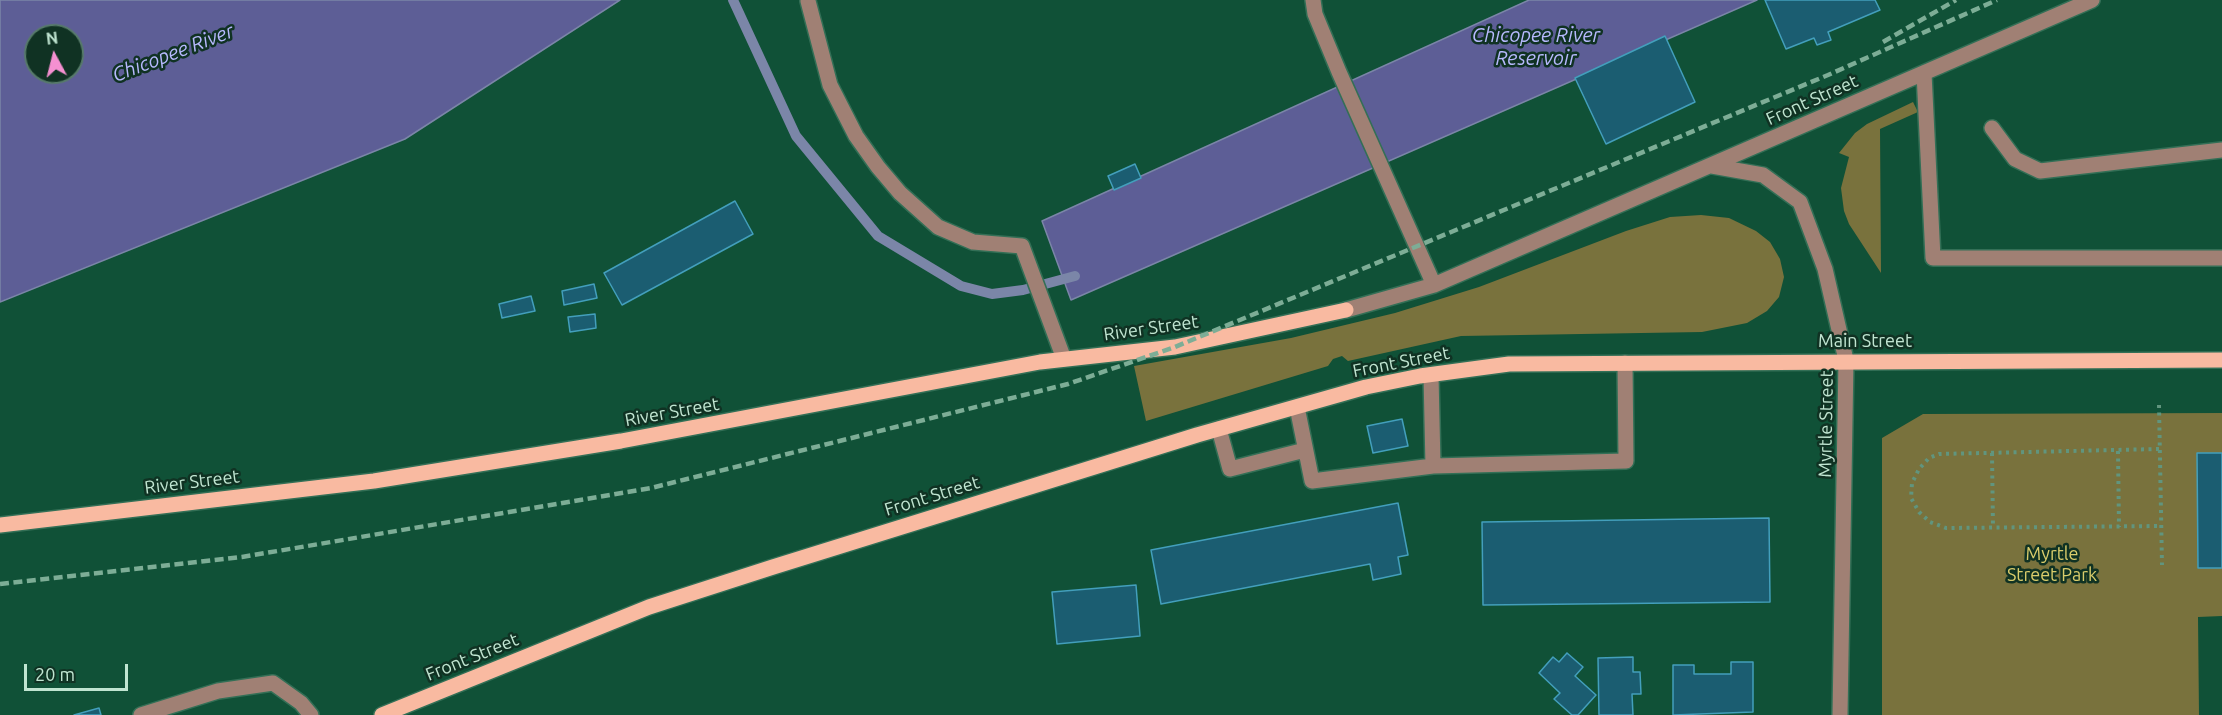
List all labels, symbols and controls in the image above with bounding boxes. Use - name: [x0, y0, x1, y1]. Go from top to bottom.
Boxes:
- water label: Chicopee River: [109, 19, 237, 87]
- water label: Chicopee River Reservoir: [1472, 23, 1600, 70]
- north arrow: [24, 24, 84, 84]
- text: N: [45, 28, 59, 48]
- street label: Front Street: [1763, 70, 1861, 130]
- street label: River Street: [1102, 311, 1200, 345]
- street label: Main Street: [1818, 330, 1912, 352]
- street label: Front Street: [1351, 342, 1451, 382]
- street label: Myrtle Street: [1814, 370, 1838, 478]
- street label: River Street: [623, 393, 721, 431]
- street label: River Street: [143, 465, 241, 499]
- street label: Front Street: [882, 471, 982, 521]
- park label: Myrtle Street Park: [2007, 543, 2097, 586]
- street label: Front Street: [422, 629, 522, 685]
- scale bar: [27, 652, 130, 690]
- text: 20 m: [35, 664, 75, 684]

